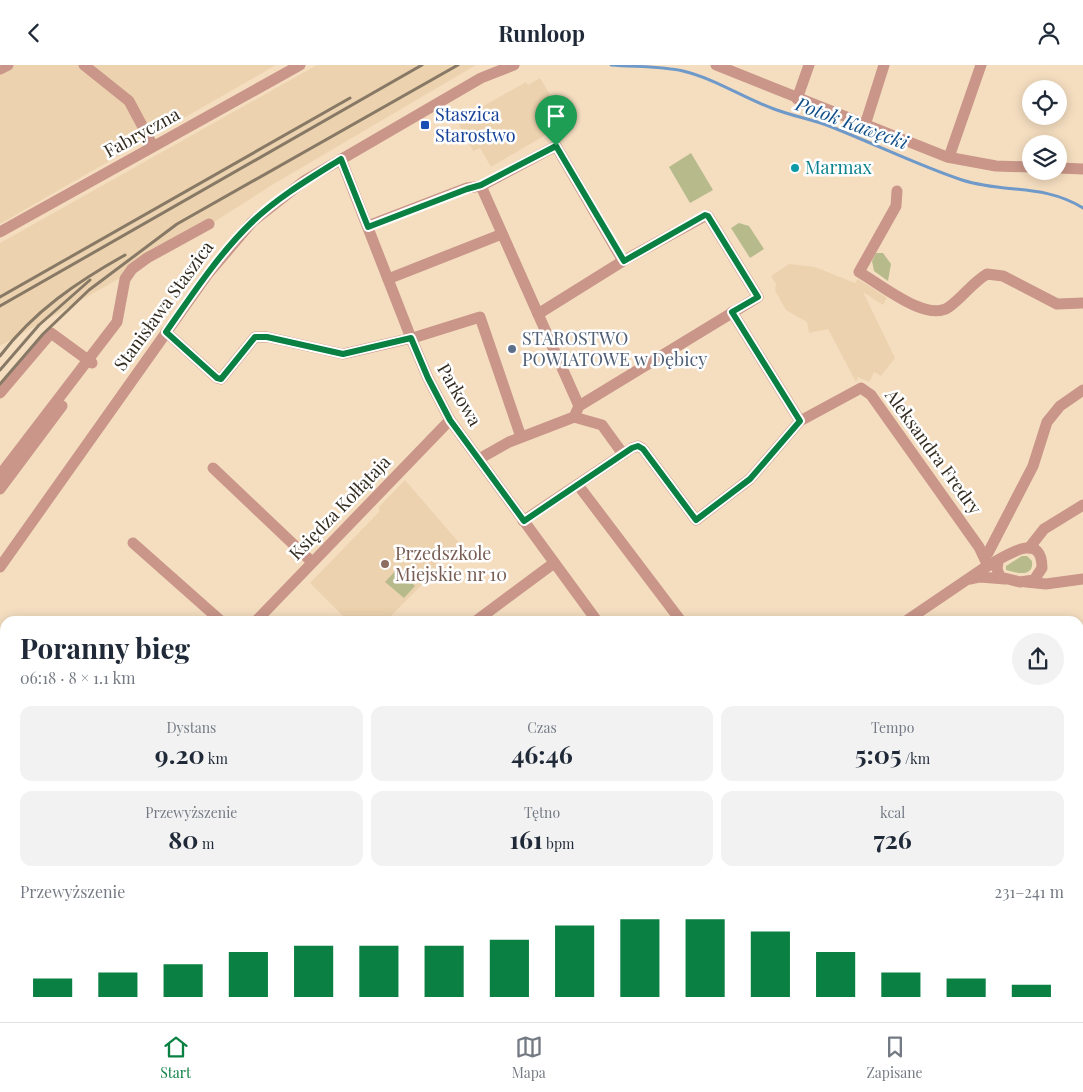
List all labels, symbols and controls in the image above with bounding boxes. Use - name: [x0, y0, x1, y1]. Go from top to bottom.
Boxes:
- text: Runloop: [498, 18, 585, 48]
- icon: back: [20, 19, 48, 47]
- icon: person: [1035, 19, 1063, 47]
- map controls: [1022, 80, 1067, 180]
- button: locate: [1022, 80, 1067, 125]
- water label: Potok Kawęcki: [792, 89, 913, 155]
- pin: [535, 95, 577, 146]
- street label: Fabryczna: [99, 101, 184, 163]
- place label: Staszica Starostwo: [435, 102, 516, 147]
- icon: arrive: [542, 102, 570, 130]
- marker: Staszica Starostwo: [419, 119, 431, 131]
- button: layers: [1022, 135, 1067, 180]
- place label: Marmax: [805, 155, 873, 179]
- marker: Marmax: [789, 162, 801, 174]
- street label: Stanisława Staszica: [108, 236, 218, 375]
- place label: STAROSTWO POWIATOWE w Dębicy: [522, 326, 707, 371]
- marker: STAROSTWO POWIATOWE w Dębicy: [506, 343, 518, 355]
- street label: Parkowa: [432, 359, 487, 430]
- street label: Aleksandra Fredry: [880, 383, 987, 519]
- street label: Księdza Kołłątaja: [283, 450, 395, 565]
- place label: Przedszkole Miejskie nr 10: [395, 541, 507, 586]
- marker: Przedszkole Miejskie nr 10: [379, 558, 391, 570]
- text: Poranny bieg: [20, 629, 190, 666]
- button: share: [1012, 633, 1064, 685]
- text: 06:18 · 8 × 1.1 km: [20, 667, 135, 688]
- text: Dystans: [166, 718, 216, 737]
- text: Czas: [527, 718, 557, 737]
- text: Tempo: [871, 718, 914, 737]
- text: 9.20: [155, 737, 205, 770]
- text: 46:46: [511, 737, 573, 770]
- text: 5:05: [855, 737, 901, 770]
- text: km: [205, 749, 228, 768]
- text: /km: [901, 749, 930, 768]
- text: Przewyższenie: [145, 803, 237, 822]
- text: Tętno: [524, 803, 560, 822]
- text: kcal: [880, 803, 905, 822]
- text: 80: [168, 822, 198, 855]
- text: 161: [509, 822, 543, 855]
- text: 726: [873, 822, 912, 855]
- text: m: [198, 834, 214, 853]
- text: bpm: [543, 834, 575, 853]
- text: Przewyższenie: [20, 881, 125, 902]
- text: 231–241 m: [995, 881, 1064, 902]
- tab: Start: [160, 1033, 191, 1082]
- tab: Mapa: [512, 1033, 546, 1082]
- tab: Zapisane: [866, 1033, 923, 1082]

